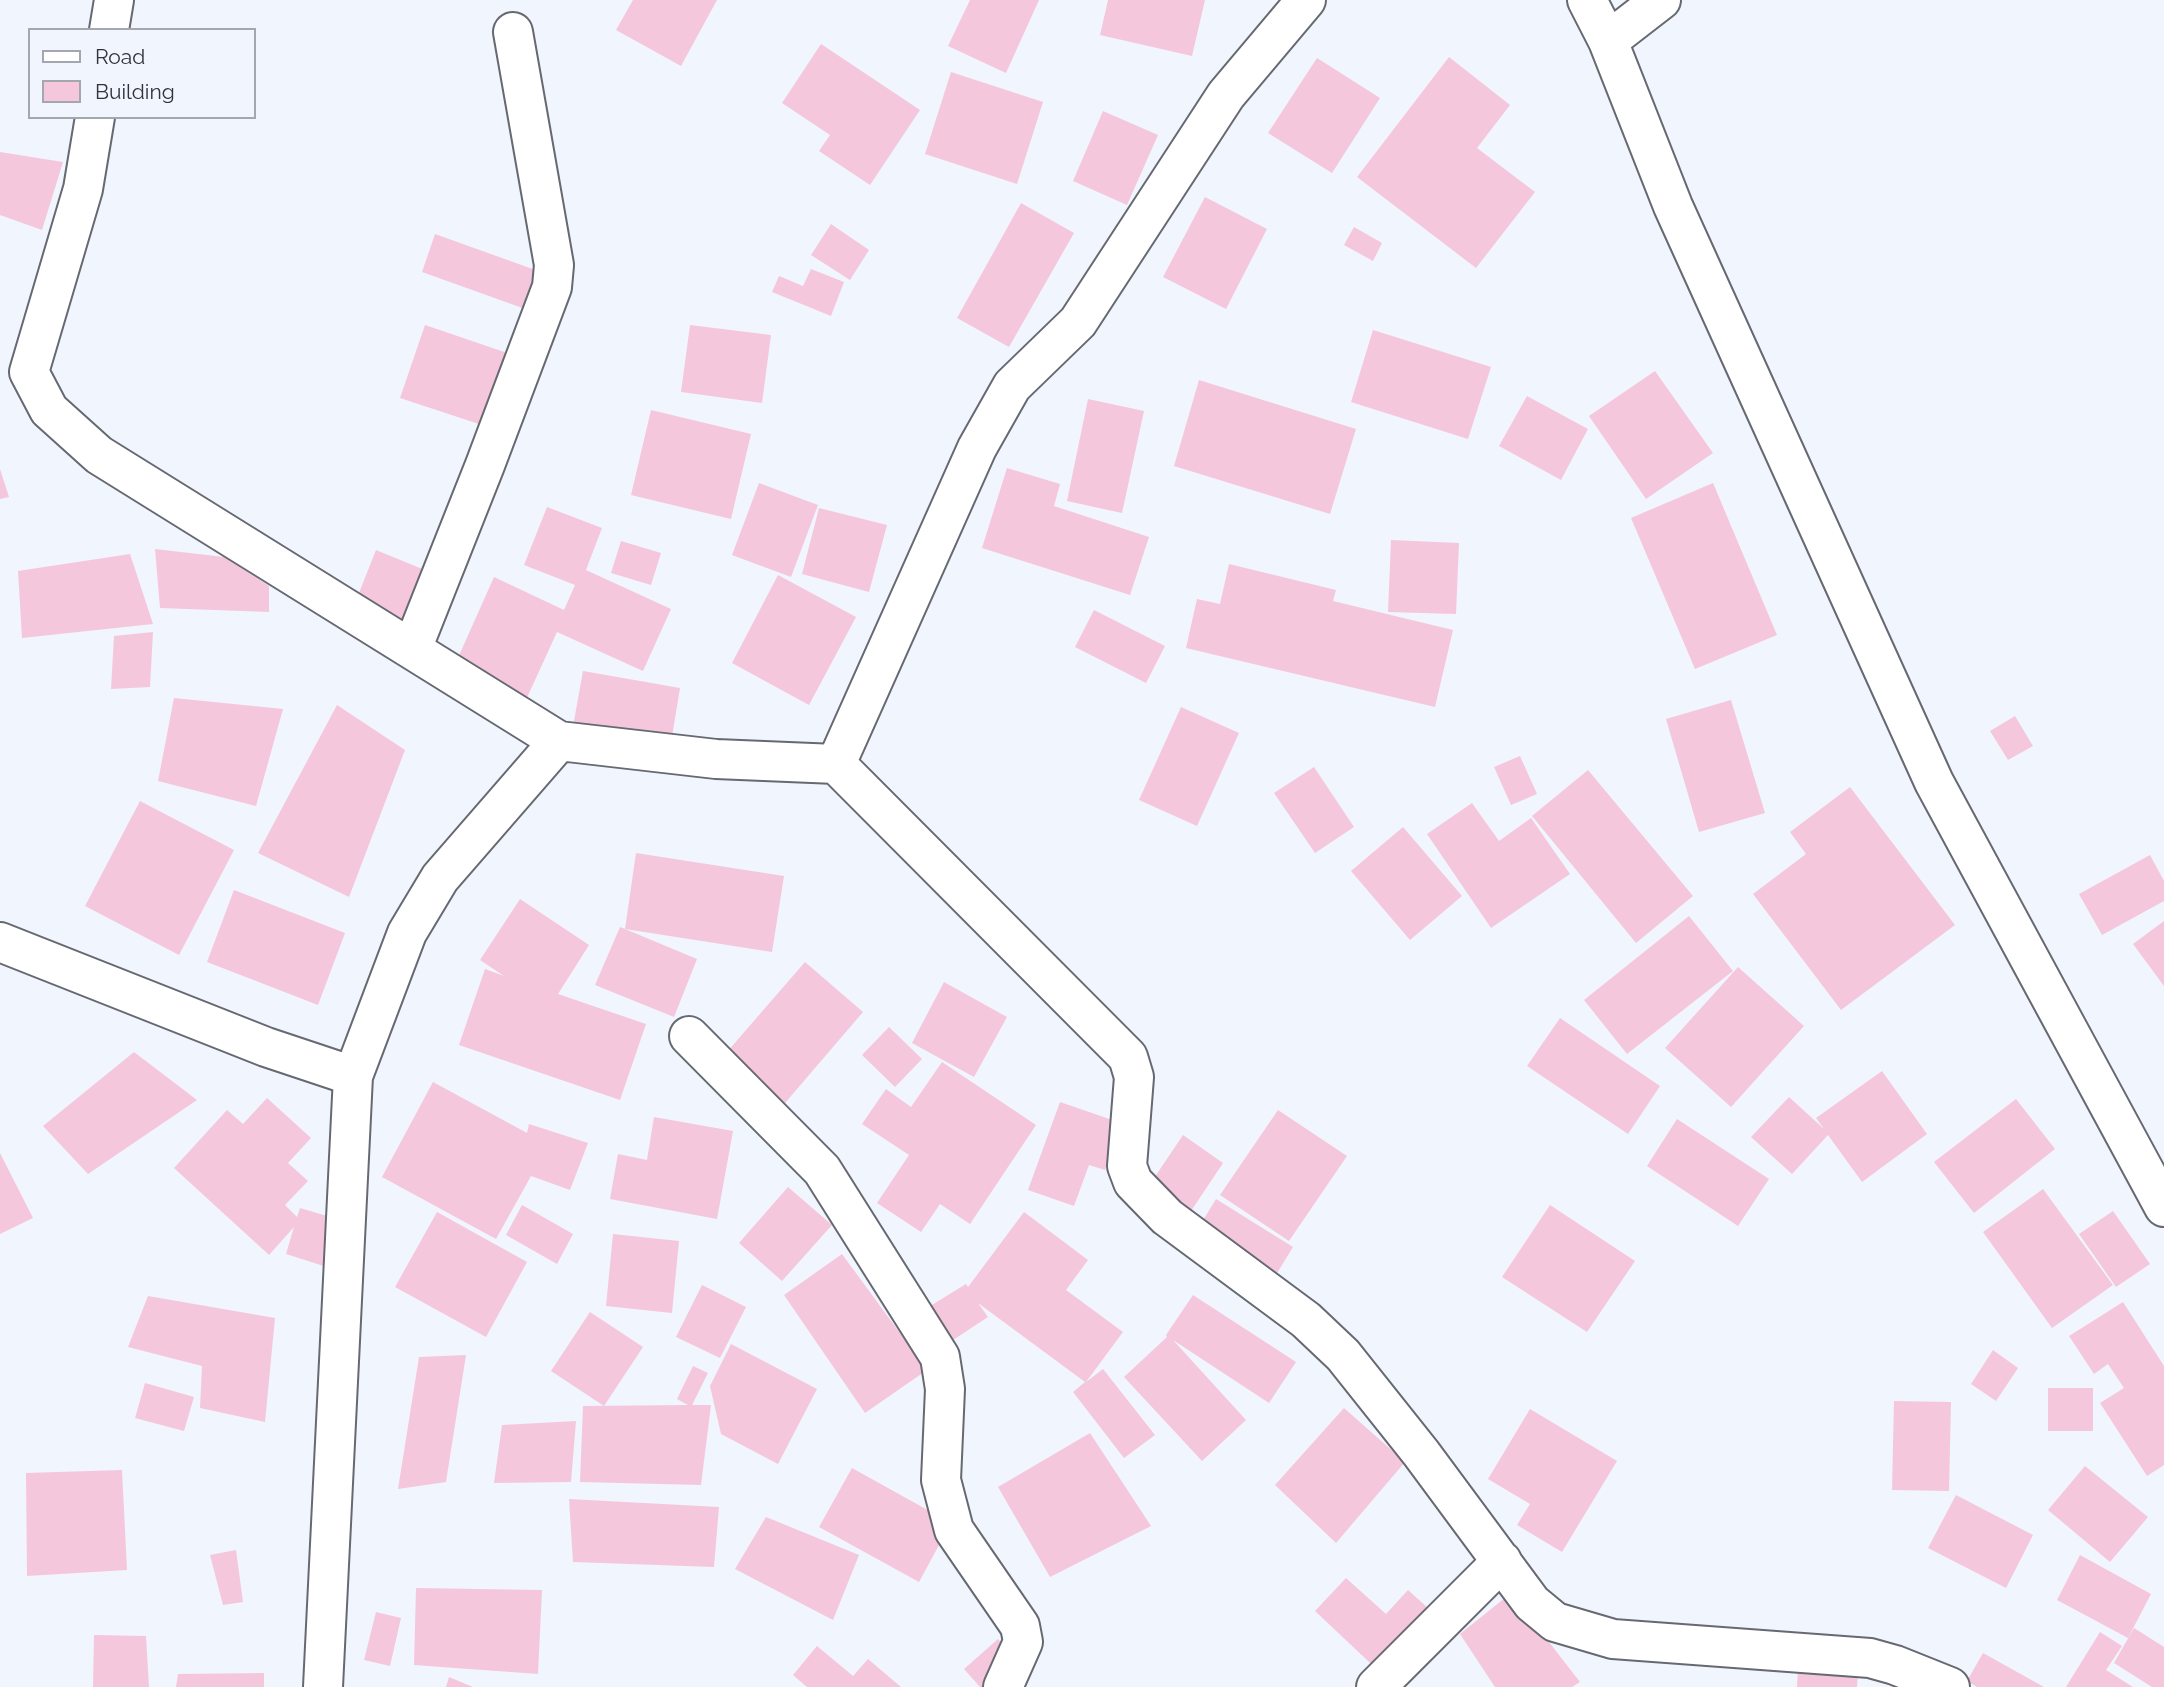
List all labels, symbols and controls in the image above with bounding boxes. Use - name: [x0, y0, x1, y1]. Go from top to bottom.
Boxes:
- legend: [28, 28, 256, 119]
- text: Road: [95, 44, 145, 69]
- text: Building: [95, 79, 175, 104]

